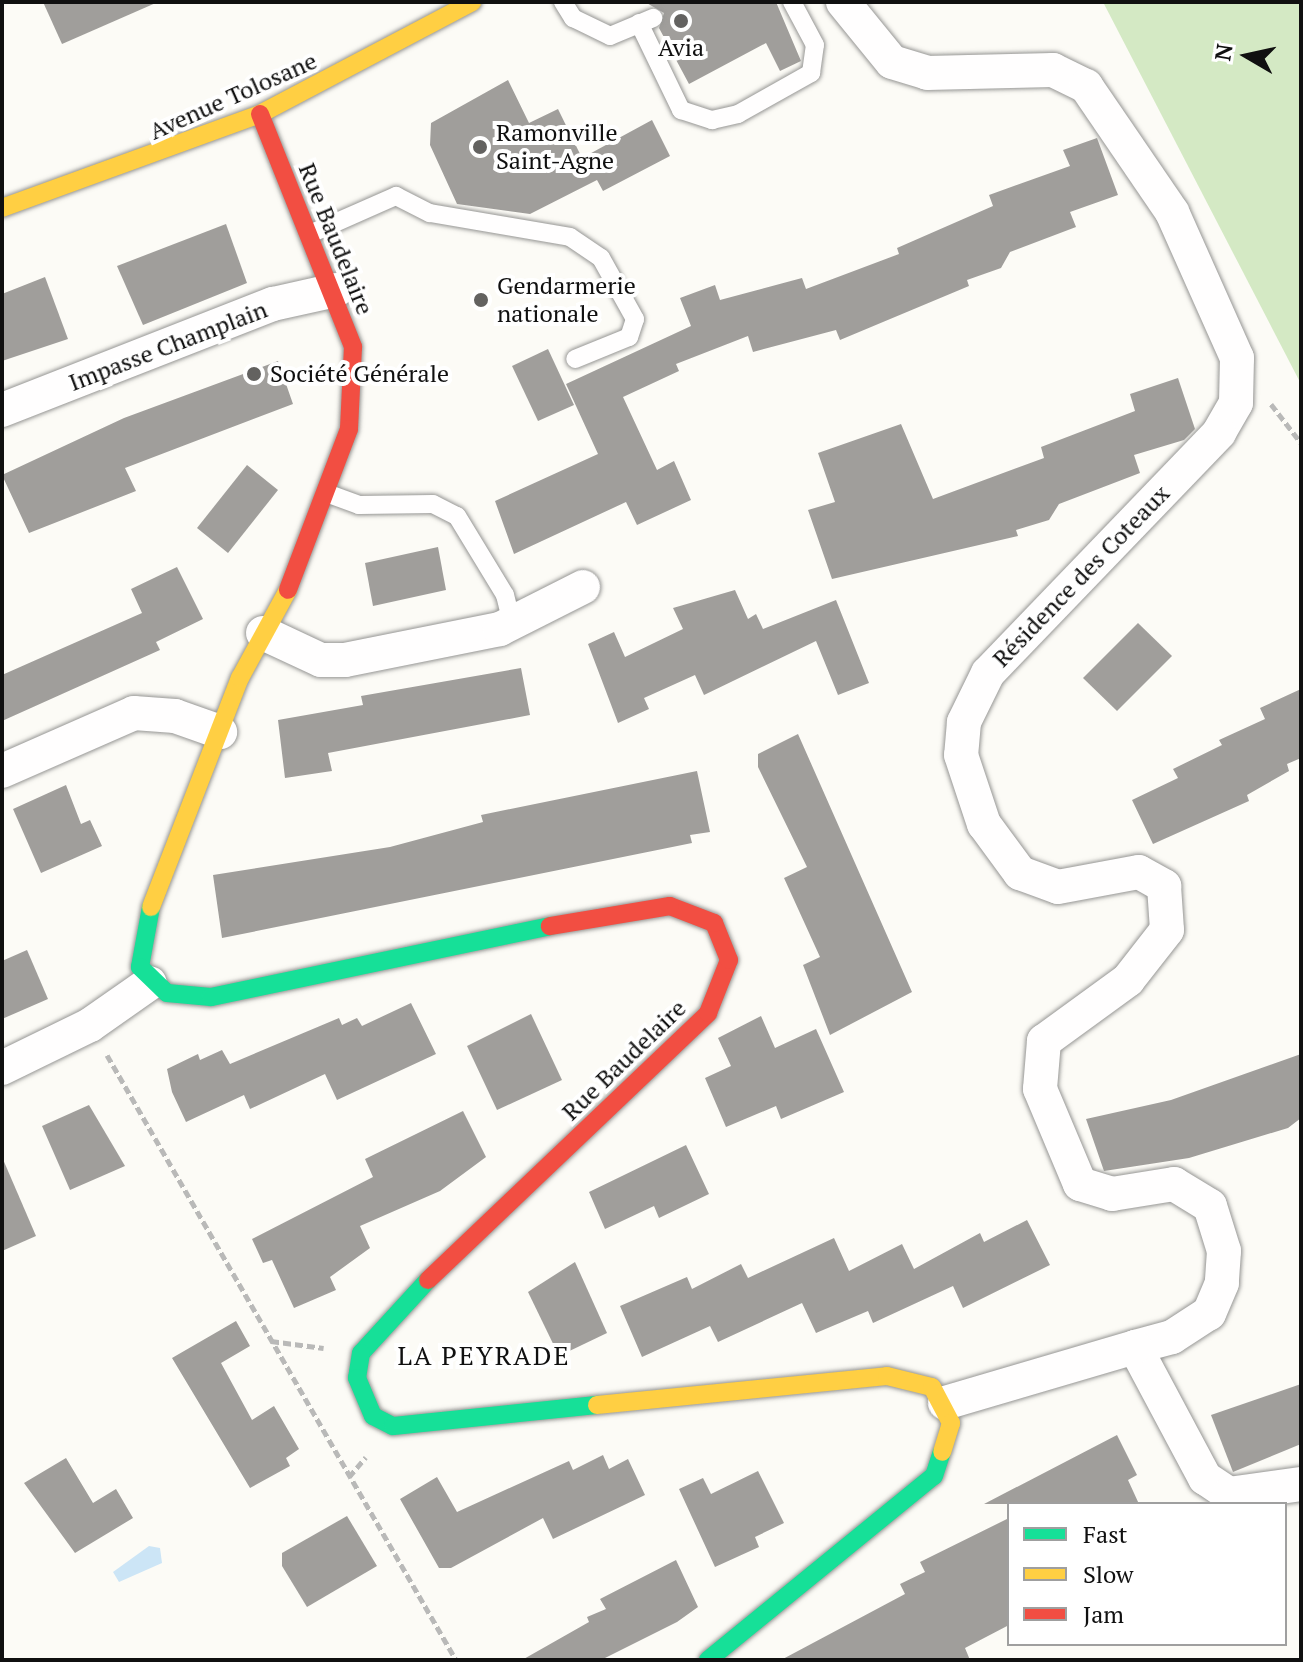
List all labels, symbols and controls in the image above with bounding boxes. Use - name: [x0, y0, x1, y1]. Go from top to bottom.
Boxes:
- marker: Avia: [672, 12, 690, 30]
- north arrow: [1207, 16, 1287, 96]
- place label: Avia: [658, 34, 704, 62]
- text: N: [1207, 42, 1238, 63]
- street label: Avenue Tolosane: [145, 46, 321, 146]
- place label: Ramonville Saint-Agne: [496, 119, 618, 175]
- marker: Ramonville Saint-Agne: [471, 138, 489, 156]
- street label: Rue Baudelaire: [293, 159, 379, 319]
- place label: Gendarmerie nationale: [497, 272, 636, 328]
- marker: Gendarmerie nationale: [472, 291, 490, 309]
- street label: Impasse Champlain: [65, 295, 271, 397]
- place label: Société Générale: [270, 360, 449, 388]
- marker: Société Générale: [245, 365, 263, 383]
- street label: Résidence des Coteaux: [987, 479, 1175, 673]
- street label: Rue Baudelaire: [556, 994, 692, 1126]
- district label: LA PEYRADE: [397, 1340, 571, 1372]
- legend: [1007, 1502, 1287, 1646]
- text: Fast: [1083, 1518, 1127, 1550]
- text: Slow: [1083, 1558, 1134, 1590]
- text: Jam: [1083, 1598, 1124, 1630]

